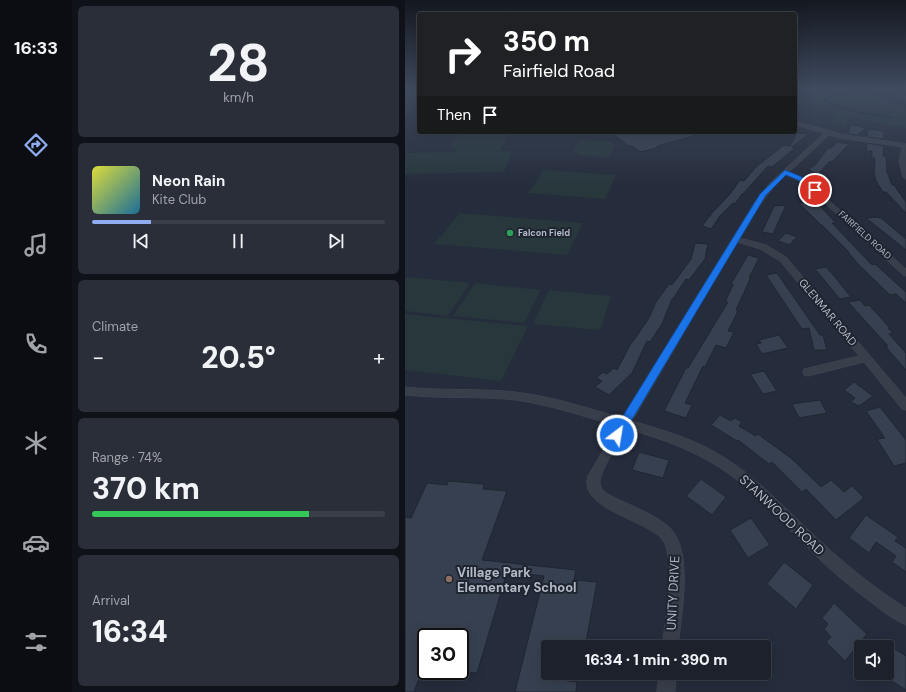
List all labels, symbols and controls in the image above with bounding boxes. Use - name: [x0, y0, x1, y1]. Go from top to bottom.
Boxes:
- text: 350 m: [503, 23, 590, 60]
- icon: right: [437, 28, 489, 80]
- text: 28: [207, 29, 270, 97]
- text: 16:33: [14, 36, 58, 60]
- text: Fairfield Road: [503, 59, 615, 83]
- text: km/h: [223, 89, 254, 106]
- icon: arrive: [479, 104, 501, 126]
- text: Then: [437, 105, 471, 125]
- icon: directions: [22, 131, 50, 159]
- text: Neon Rain: [152, 171, 225, 191]
- pin: [798, 173, 832, 207]
- icon: arrive: [804, 179, 826, 201]
- text: Kite Club: [152, 191, 206, 208]
- street label: FAIRFIELD ROAD: [836, 208, 894, 262]
- place label: Falcon Field: [518, 227, 570, 239]
- marker: Falcon Field: [505, 228, 515, 238]
- icon: previous: [130, 230, 152, 252]
- icon: pause: [227, 230, 249, 252]
- icon: next: [325, 230, 347, 252]
- icon: music: [22, 231, 50, 259]
- street label: GLENMAR ROAD: [796, 276, 860, 349]
- text: Climate: [92, 318, 138, 335]
- icon: phone: [22, 330, 50, 358]
- text: 20.5°: [201, 338, 276, 377]
- text: −: [92, 343, 104, 372]
- text: +: [373, 343, 385, 372]
- position arrow: [596, 414, 638, 456]
- icon: climate: [22, 429, 50, 457]
- text: Range · 74%: [92, 449, 162, 466]
- text: 370 km: [92, 469, 200, 508]
- street label: STANWOOD ROAD: [736, 471, 828, 559]
- icon: car: [22, 529, 50, 557]
- street label: UNITY DRIVE: [663, 555, 683, 631]
- place label: Village Park Elementary School: [457, 564, 577, 596]
- marker: Village Park Elementary School: [444, 574, 454, 584]
- text: Arrival: [92, 592, 130, 609]
- text: 16:34: [92, 612, 168, 651]
- icon: filters: [22, 628, 50, 656]
- speed limit sign: 30: [417, 628, 469, 680]
- map controls: [854, 640, 894, 680]
- button: sound: [854, 640, 894, 680]
- text: 16:34 · 1 min · 390 m: [585, 650, 727, 670]

